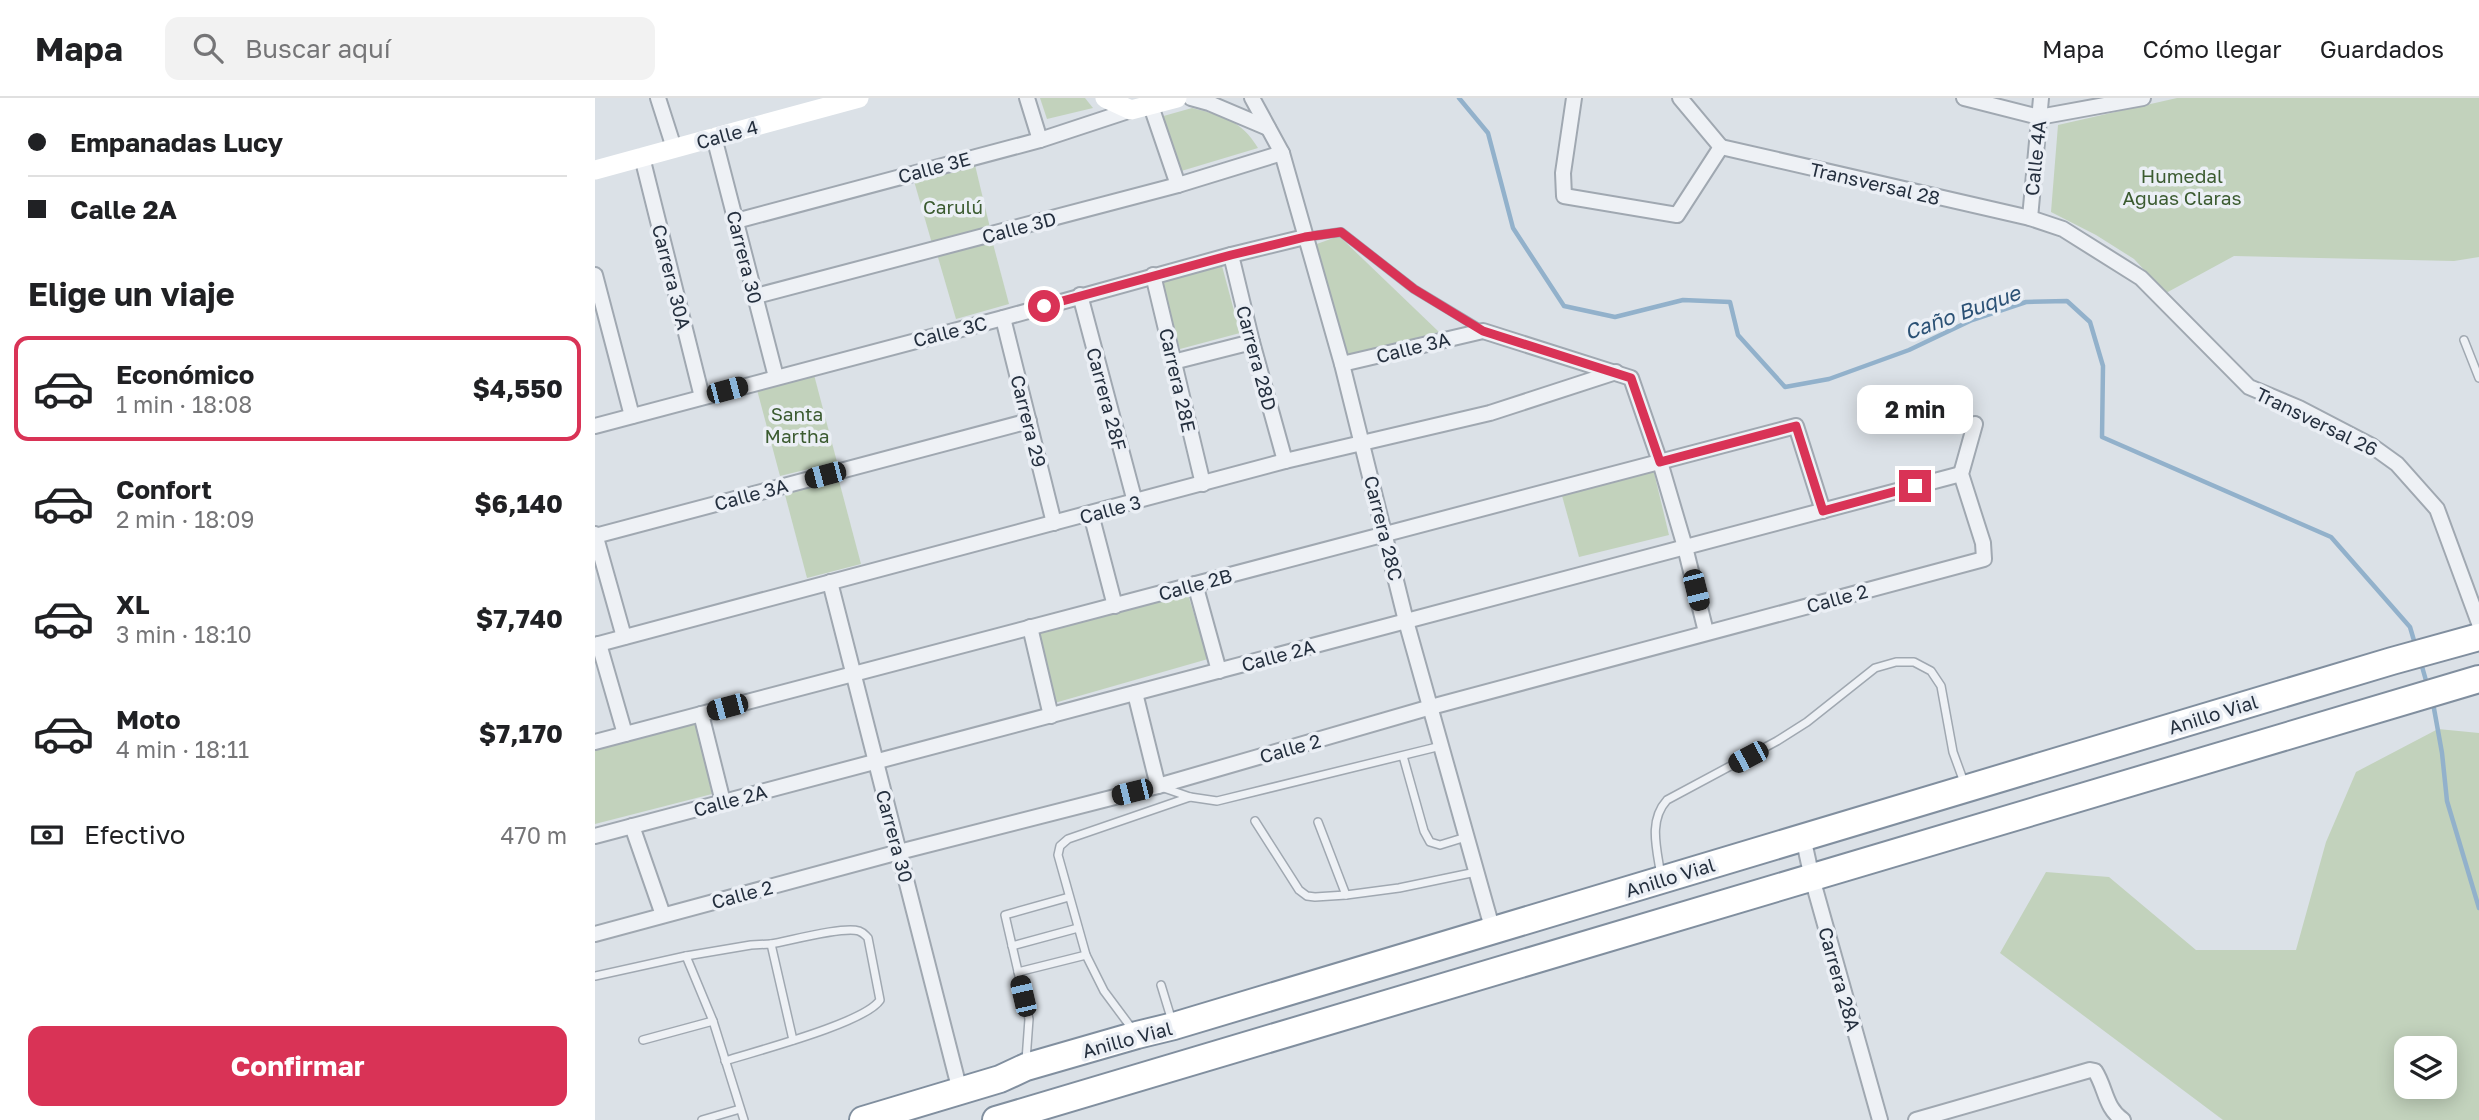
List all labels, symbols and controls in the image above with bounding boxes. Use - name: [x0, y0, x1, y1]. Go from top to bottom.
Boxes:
- search box: [165, 17, 655, 80]
- text: Mapa: [35, 29, 123, 68]
- icon: search: [189, 29, 227, 67]
- text: Buscar aquí: [245, 33, 391, 64]
- text: Mapa: [2042, 34, 2105, 63]
- text: Cómo llegar: [2143, 34, 2282, 63]
- text: Guardados: [2320, 34, 2444, 63]
- street label: Calle 4: [694, 115, 760, 153]
- street label: Calle 4A: [2020, 119, 2050, 197]
- text: Empanadas Lucy: [70, 127, 283, 158]
- street label: Calle 3E: [895, 146, 973, 188]
- street label: Transversal 28: [1808, 157, 1942, 209]
- park label: Humedal Aguas Claras: [2122, 164, 2242, 209]
- text: Calle 2A: [70, 194, 177, 225]
- park label: Carulú: [923, 195, 983, 218]
- street label: Calle 3D: [979, 206, 1059, 248]
- street label: Carrera 30: [722, 208, 768, 306]
- street label: Carrera 30A: [648, 222, 696, 332]
- text: Elige un viaje: [28, 275, 235, 313]
- water label: Caño Buque: [1900, 278, 2025, 345]
- route start: [1028, 290, 1060, 322]
- street label: Carrera 28D: [1232, 303, 1282, 413]
- street label: Calle 3C: [911, 311, 989, 351]
- street label: Carrera 28E: [1155, 326, 1201, 434]
- street label: Calle 3A: [1374, 327, 1453, 367]
- street label: Carrera 28F: [1082, 345, 1132, 453]
- icon: car: [32, 357, 95, 420]
- text: Económico: [116, 359, 254, 390]
- street label: Carrera 29: [1006, 372, 1052, 470]
- text: $4,550: [472, 373, 563, 404]
- car: [704, 374, 751, 406]
- street label: Transversal 26: [2252, 382, 2382, 460]
- callout: 2 min: [1857, 384, 1973, 434]
- text: 1 min · 18:08: [116, 390, 252, 418]
- text: 2 min: [1885, 395, 1945, 423]
- park label: Santa Martha: [765, 402, 829, 447]
- car: [802, 459, 849, 491]
- route end: [1899, 470, 1931, 502]
- icon: car: [32, 472, 95, 535]
- street label: Calle 3A: [712, 473, 791, 515]
- street label: Carrera 28C: [1360, 473, 1408, 583]
- text: Confort: [116, 474, 212, 505]
- text: $6,140: [474, 488, 563, 519]
- street label: Calle 3: [1077, 490, 1143, 528]
- text: 2 min · 18:09: [116, 505, 254, 533]
- street label: Calle 2B: [1156, 563, 1234, 605]
- car: [1681, 567, 1712, 613]
- street label: Calle 2: [1804, 579, 1870, 617]
- icon: car: [32, 587, 95, 650]
- text: XL: [116, 589, 150, 620]
- text: $7,740: [476, 603, 563, 634]
- text: 3 min · 18:10: [116, 620, 252, 648]
- street label: Calle 2A: [1239, 634, 1318, 676]
- street label: Anillo Vial: [2166, 690, 2260, 738]
- car: [704, 691, 751, 723]
- icon: car: [32, 702, 95, 765]
- text: Moto: [116, 704, 181, 735]
- text: $7,170: [479, 718, 563, 749]
- street label: Calle 2: [1257, 728, 1323, 768]
- text: 4 min · 18:11: [116, 735, 249, 763]
- car: [1725, 738, 1772, 776]
- car: [1110, 777, 1155, 807]
- street label: Calle 2A: [691, 779, 770, 821]
- street label: Carrera 30: [872, 787, 918, 885]
- icon: cash: [28, 816, 66, 854]
- text: Efectivo: [84, 819, 185, 850]
- text: 470 m: [500, 821, 567, 849]
- street label: Anillo Vial: [1623, 853, 1717, 901]
- street label: Calle 2: [709, 875, 775, 913]
- street label: Carrera 28A: [1814, 924, 1866, 1034]
- car: [1009, 973, 1038, 1019]
- street label: Anillo Vial: [1079, 1016, 1175, 1062]
- button: Confirmar: [28, 1026, 567, 1106]
- map controls: [2394, 1036, 2457, 1099]
- button: layers: [2394, 1036, 2457, 1099]

